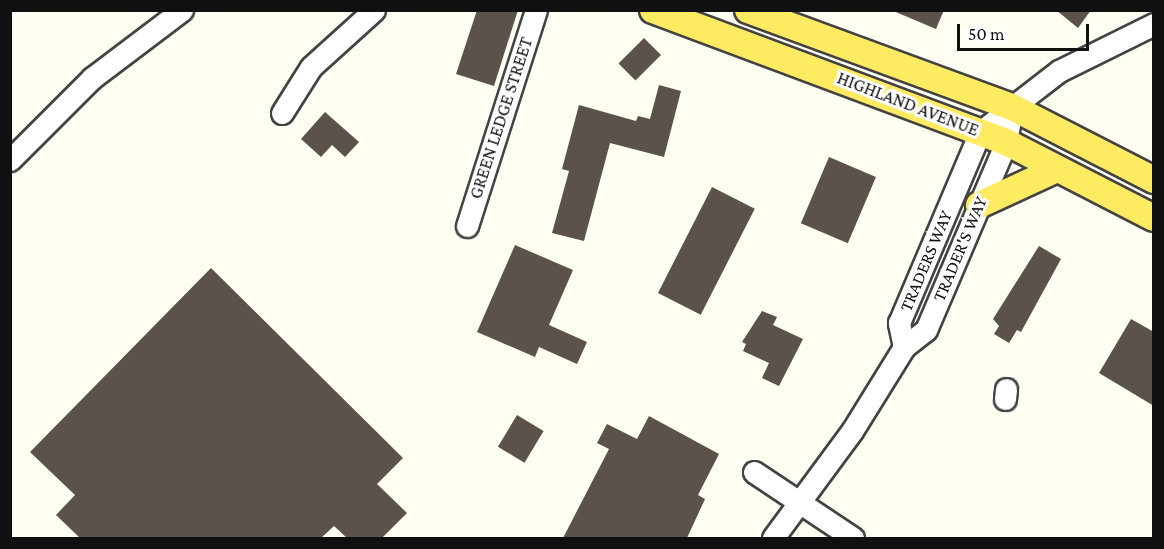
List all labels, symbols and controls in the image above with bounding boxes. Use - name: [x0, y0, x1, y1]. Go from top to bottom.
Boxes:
- scale bar: [960, 12, 1092, 50]
- text: 50 m: [968, 24, 1005, 44]
- street label: GREEN LEDGE STREET: [465, 34, 537, 202]
- street label: HIGHLAND AVENUE: [834, 67, 982, 141]
- street label: TRADER'S WAY: [928, 193, 992, 305]
- street label: TRADERS WAY: [895, 207, 957, 315]

